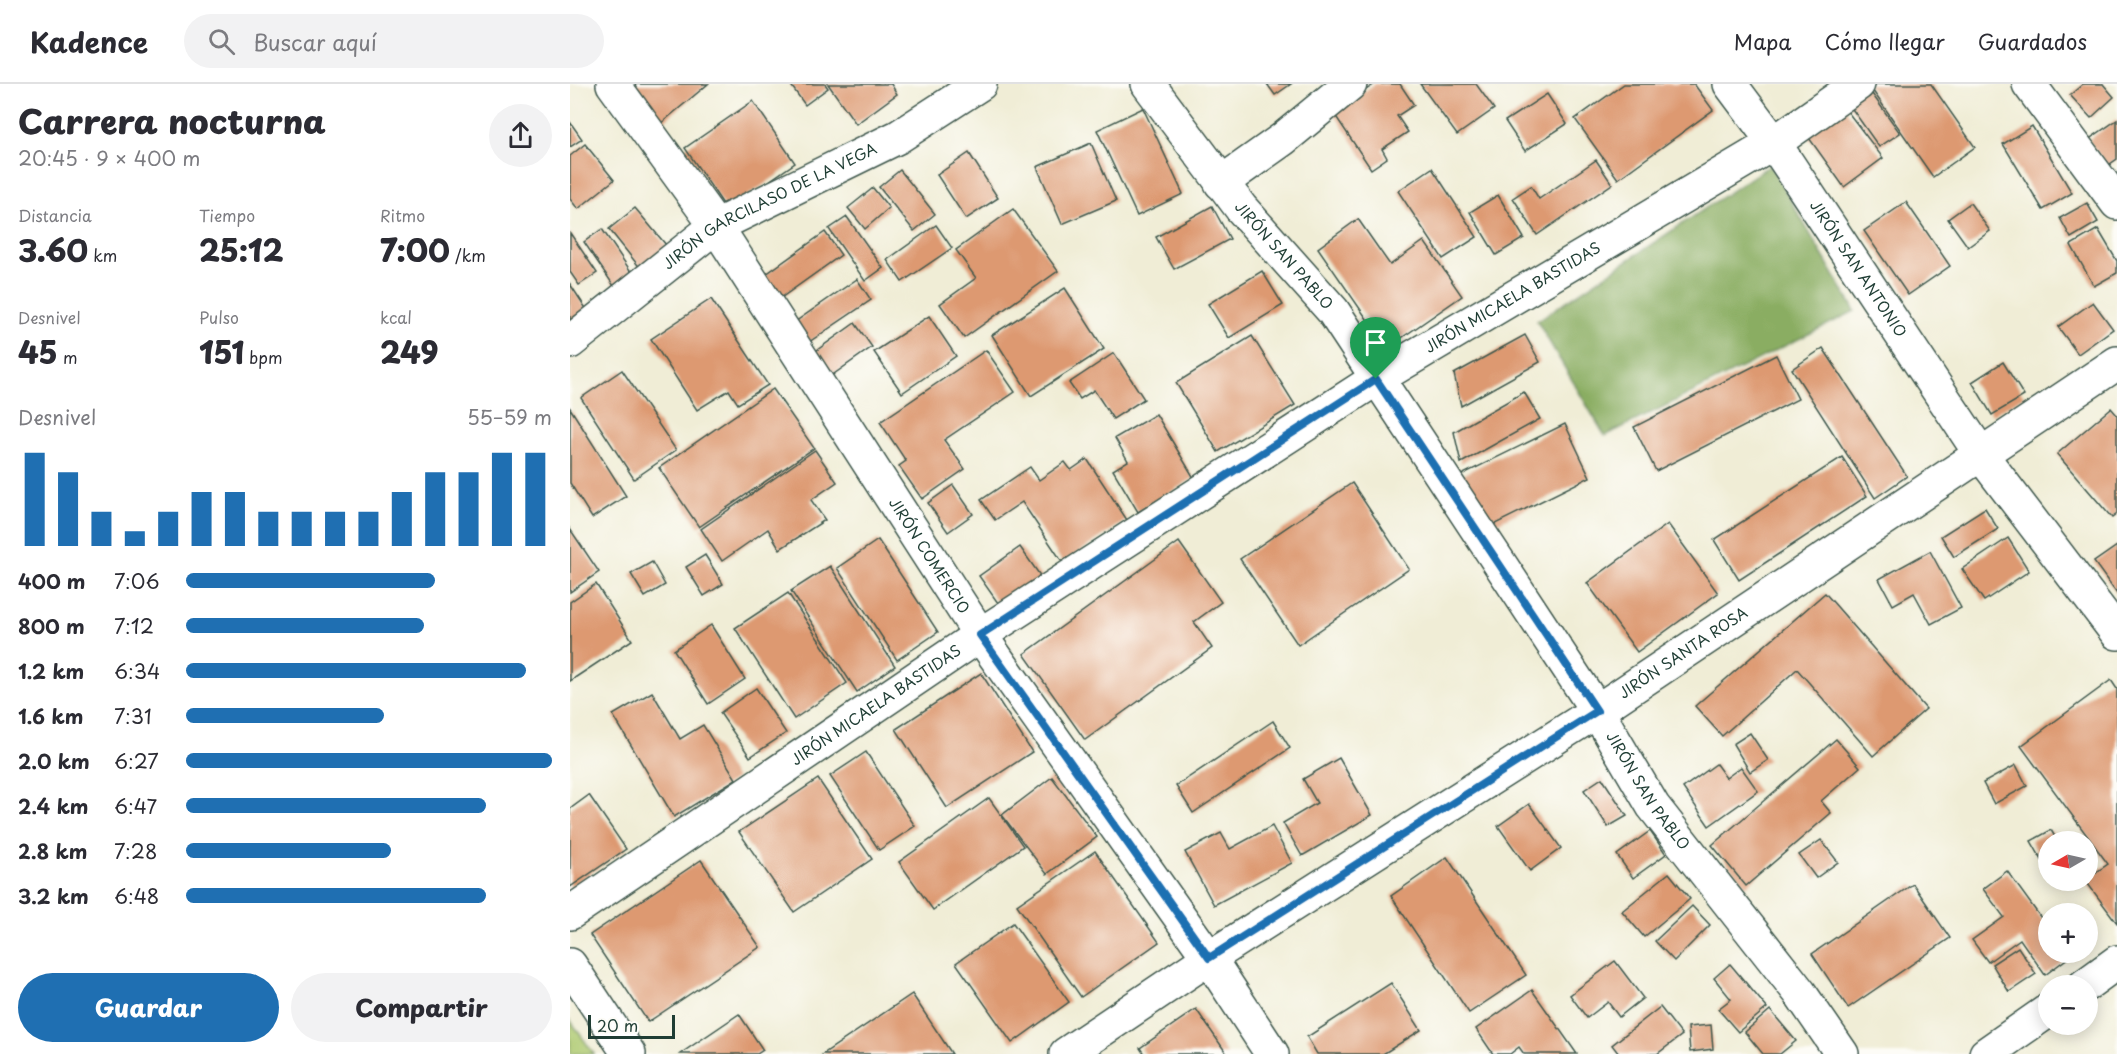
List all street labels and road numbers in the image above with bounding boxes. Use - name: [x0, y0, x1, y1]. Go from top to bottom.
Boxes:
- street label: JIRÓN GARCILASO DE LA VEGA: [657, 136, 880, 274]
- street label: JIRÓN SAN ANTONIO: [1805, 195, 1913, 341]
- street label: JIRÓN SAN PABLO: [1230, 196, 1339, 314]
- street label: JIRÓN MICAELA BASTIDAS: [1420, 235, 1604, 358]
- street label: JIRÓN COMERCIO: [884, 492, 976, 618]
- street label: JIRÓN SANTA ROSA: [1613, 600, 1752, 704]
- street label: JIRÓN MICAELA BASTIDAS: [786, 638, 965, 770]
- street label: JIRÓN SAN PABLO: [1601, 727, 1696, 854]

